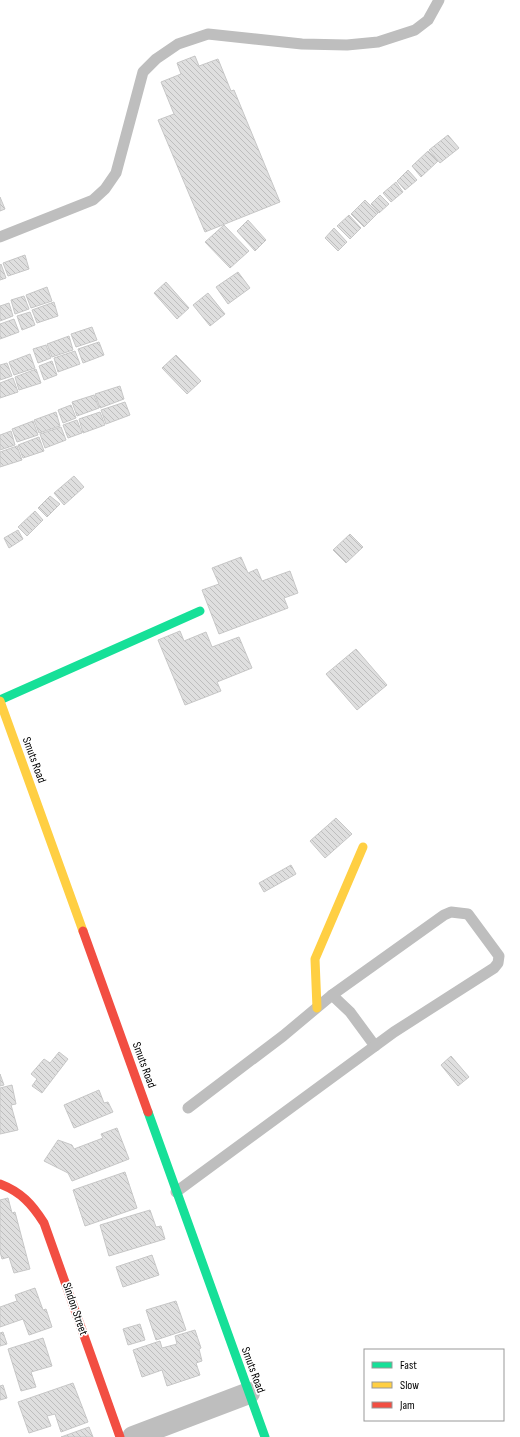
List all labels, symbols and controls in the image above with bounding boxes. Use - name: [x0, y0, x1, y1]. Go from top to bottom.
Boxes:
- street label: Smuts Road: [19, 735, 49, 785]
- street label: Smuts Road: [129, 1040, 159, 1090]
- street label: Sindon Street: [59, 1281, 91, 1338]
- street label: Smuts Road: [238, 1345, 268, 1395]
- legend: [364, 1349, 504, 1421]
- text: Fast: [400, 1358, 417, 1373]
- text: Slow: [400, 1378, 419, 1393]
- text: Jam: [399, 1398, 415, 1413]

